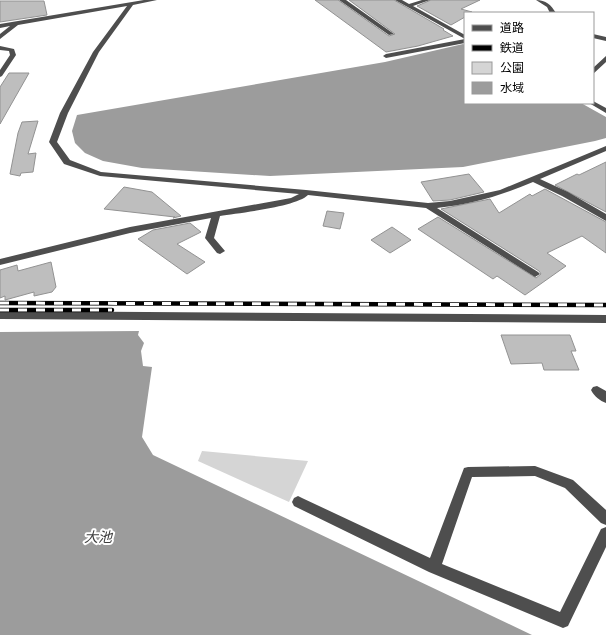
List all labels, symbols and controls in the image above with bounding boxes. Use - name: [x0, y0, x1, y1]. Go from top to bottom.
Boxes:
- legend: [464, 12, 594, 104]
- text: 道路: [500, 20, 524, 36]
- text: 鉄道: [500, 40, 524, 56]
- text: 公園: [500, 60, 524, 76]
- text: 水域: [500, 80, 524, 96]
- water label: 大池: [84, 528, 114, 546]

